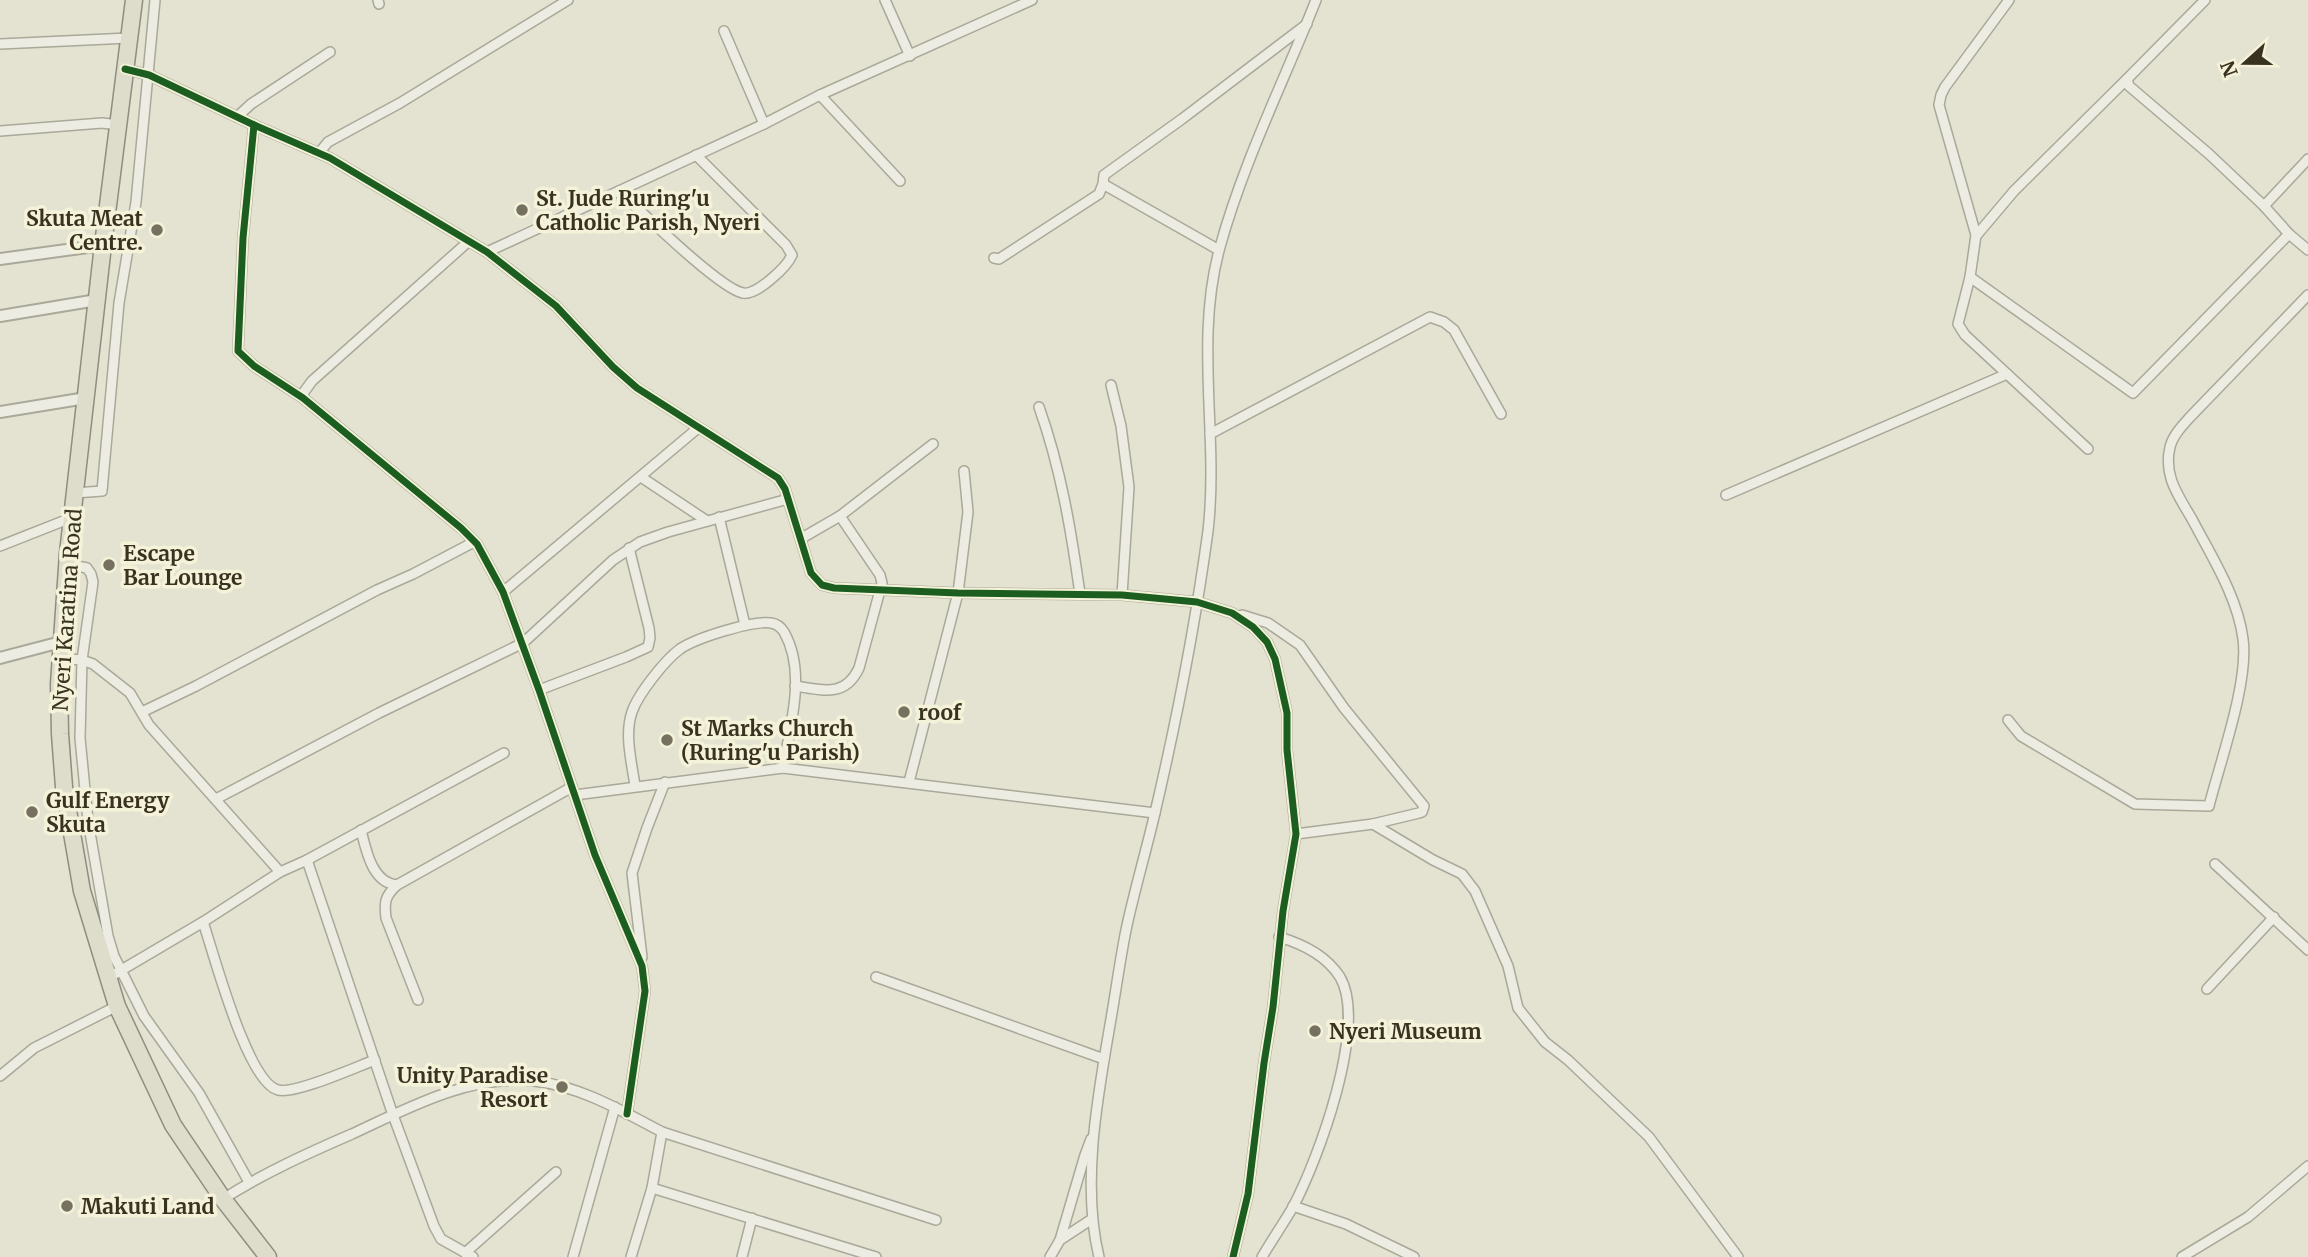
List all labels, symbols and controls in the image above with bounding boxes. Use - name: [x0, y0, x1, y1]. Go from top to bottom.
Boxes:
- north arrow: [2210, 28, 2280, 98]
- text: N: [2215, 58, 2243, 80]
- place label: St. Jude Ruring'u Catholic Parish, Nyeri: [536, 185, 760, 236]
- marker: St. Jude Ruring'u Catholic Parish, Nyeri: [514, 202, 530, 218]
- place label: Skuta Meat Centre.: [26, 205, 144, 256]
- marker: Skuta Meat Centre.: [149, 222, 165, 238]
- street label: Nyeri Karatina Road: [46, 507, 88, 712]
- place label: Escape Bar Lounge: [123, 540, 242, 591]
- marker: Escape Bar Lounge: [101, 557, 117, 573]
- place label: roof: [918, 699, 963, 726]
- marker: roof: [896, 704, 912, 720]
- place label: St Marks Church (Ruring'u Parish): [681, 715, 860, 766]
- marker: St Marks Church (Ruring'u Parish): [659, 732, 675, 748]
- place label: Gulf Energy Skuta: [46, 787, 170, 838]
- marker: Gulf Energy Skuta: [24, 804, 40, 820]
- place label: Nyeri Museum: [1329, 1018, 1482, 1045]
- marker: Nyeri Museum: [1307, 1023, 1323, 1039]
- place label: Unity Paradise Resort: [397, 1062, 549, 1113]
- marker: Unity Paradise Resort: [554, 1079, 570, 1095]
- place label: Makuti Land: [81, 1193, 215, 1220]
- marker: Makuti Land: [59, 1198, 75, 1214]

